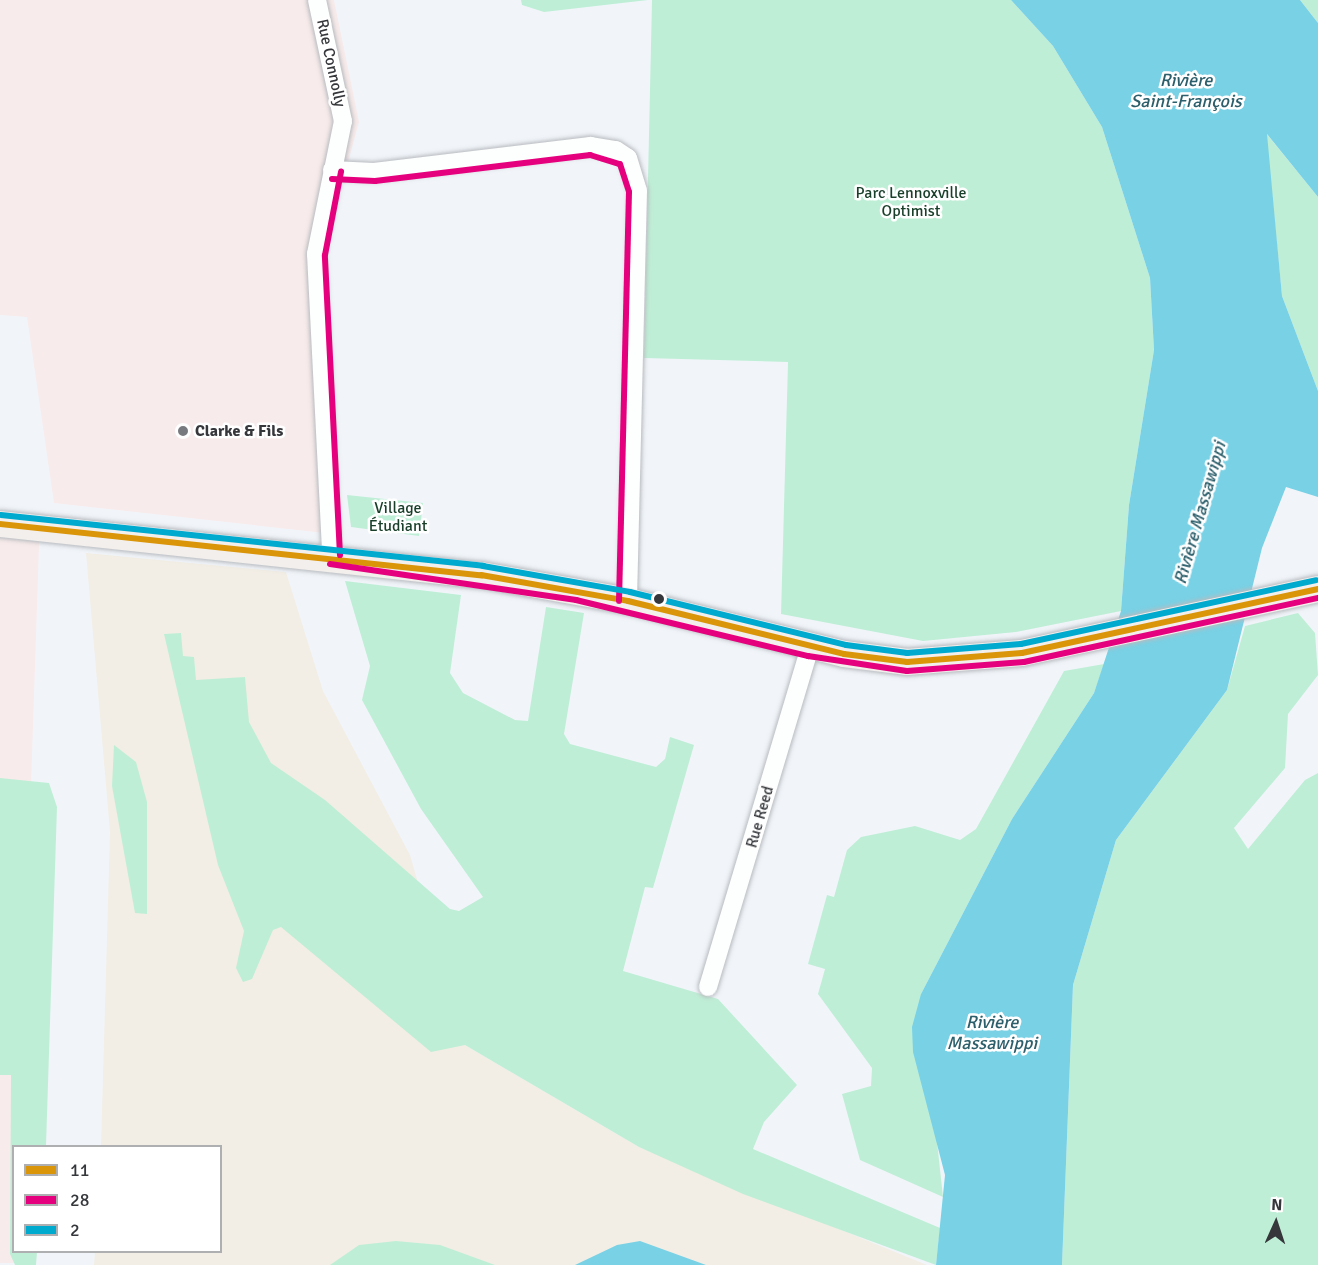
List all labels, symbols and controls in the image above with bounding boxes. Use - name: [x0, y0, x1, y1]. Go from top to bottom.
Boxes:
- street label: Rue Connolly: [312, 17, 350, 109]
- water label: Rivière Saint-François: [1130, 70, 1242, 112]
- park label: Parc Lennoxville Optimist: [856, 183, 966, 221]
- place label: Clarke & Fils: [195, 421, 283, 441]
- marker: Clarke & Fils: [176, 424, 190, 438]
- water label: Rivière Massawippi: [1169, 439, 1231, 587]
- park label: Village Étudiant: [369, 498, 427, 536]
- unlabelled marker: [653, 593, 665, 605]
- street label: Rue Reed: [742, 784, 778, 850]
- water label: Rivière Massawippi: [947, 1012, 1037, 1054]
- legend: [12, 1145, 222, 1253]
- text: 11: [70, 1159, 89, 1181]
- text: 28: [70, 1189, 89, 1211]
- north arrow: [1246, 1193, 1306, 1253]
- text: N: [1271, 1195, 1283, 1215]
- text: 2: [70, 1219, 80, 1241]

